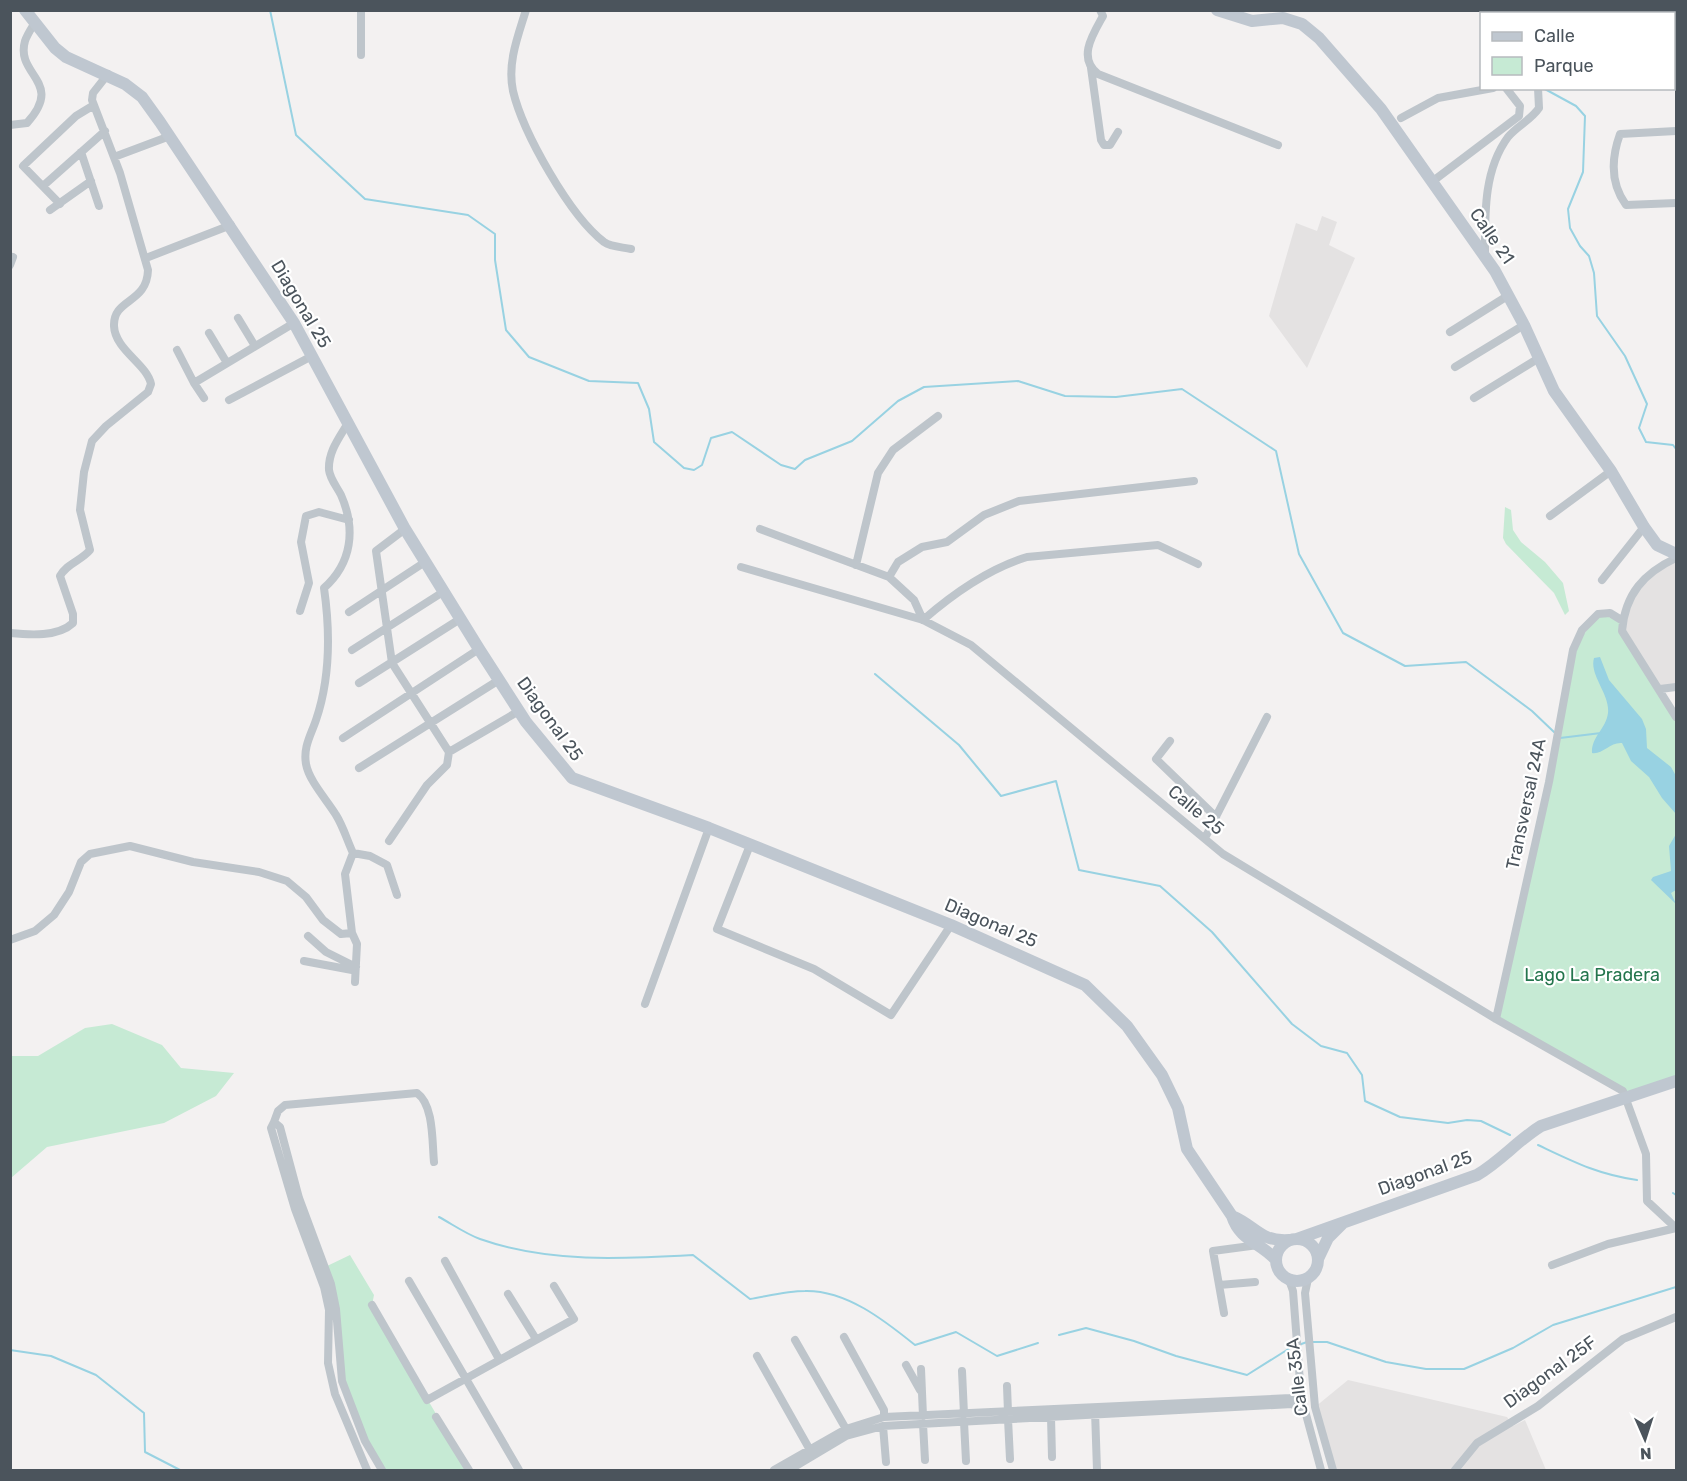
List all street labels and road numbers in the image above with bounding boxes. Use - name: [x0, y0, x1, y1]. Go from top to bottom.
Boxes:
- street label: Calle 21: [1465, 204, 1519, 268]
- street label: Diagonal 25: [266, 256, 336, 352]
- street label: Diagonal 25: [512, 673, 588, 765]
- street label: Transversal 24A: [1501, 736, 1551, 872]
- street label: Calle 25: [1163, 780, 1229, 840]
- street label: Diagonal 25: [941, 894, 1041, 952]
- street label: Diagonal 25: [1375, 1146, 1475, 1200]
- street label: Diagonal 25F: [1499, 1331, 1601, 1413]
- street label: Calle 35A: [1281, 1337, 1313, 1417]

